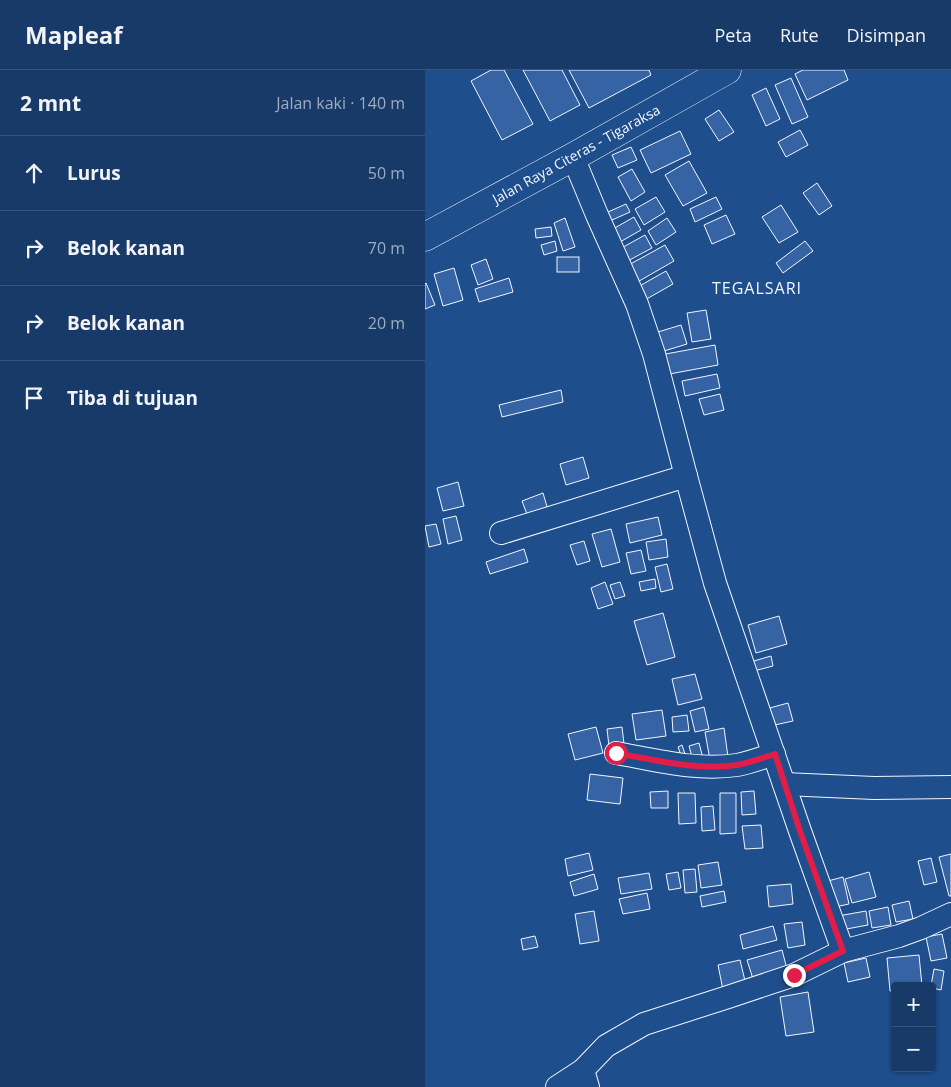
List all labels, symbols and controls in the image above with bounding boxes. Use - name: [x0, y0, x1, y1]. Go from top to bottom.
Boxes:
- text: Mapleaf: [25, 18, 123, 51]
- text: Peta: [715, 23, 752, 47]
- text: Rute: [780, 23, 819, 47]
- text: Disimpan: [847, 23, 926, 47]
- text: 2 mnt: [20, 89, 81, 117]
- text: Jalan kaki · 140 m: [276, 92, 405, 114]
- street label: Jalan Raya Citeras - Tigaraksa: [487, 100, 663, 209]
- icon: ahead: [20, 159, 48, 187]
- text: Lurus: [67, 160, 121, 186]
- text: 50 m: [368, 162, 405, 184]
- icon: right: [20, 234, 48, 262]
- text: Belok kanan: [67, 235, 185, 261]
- text: 70 m: [368, 237, 405, 259]
- district label: TEGALSARI: [712, 277, 802, 299]
- icon: right: [20, 309, 48, 337]
- text: Belok kanan: [67, 310, 185, 336]
- text: 20 m: [368, 312, 405, 334]
- icon: arrive: [20, 384, 48, 412]
- text: Tiba di tujuan: [67, 385, 198, 411]
- route start: [605, 742, 628, 765]
- route end: [783, 964, 806, 987]
- map controls: [891, 982, 936, 1072]
- button: +: [891, 982, 936, 1027]
- button: −: [891, 1027, 936, 1072]

